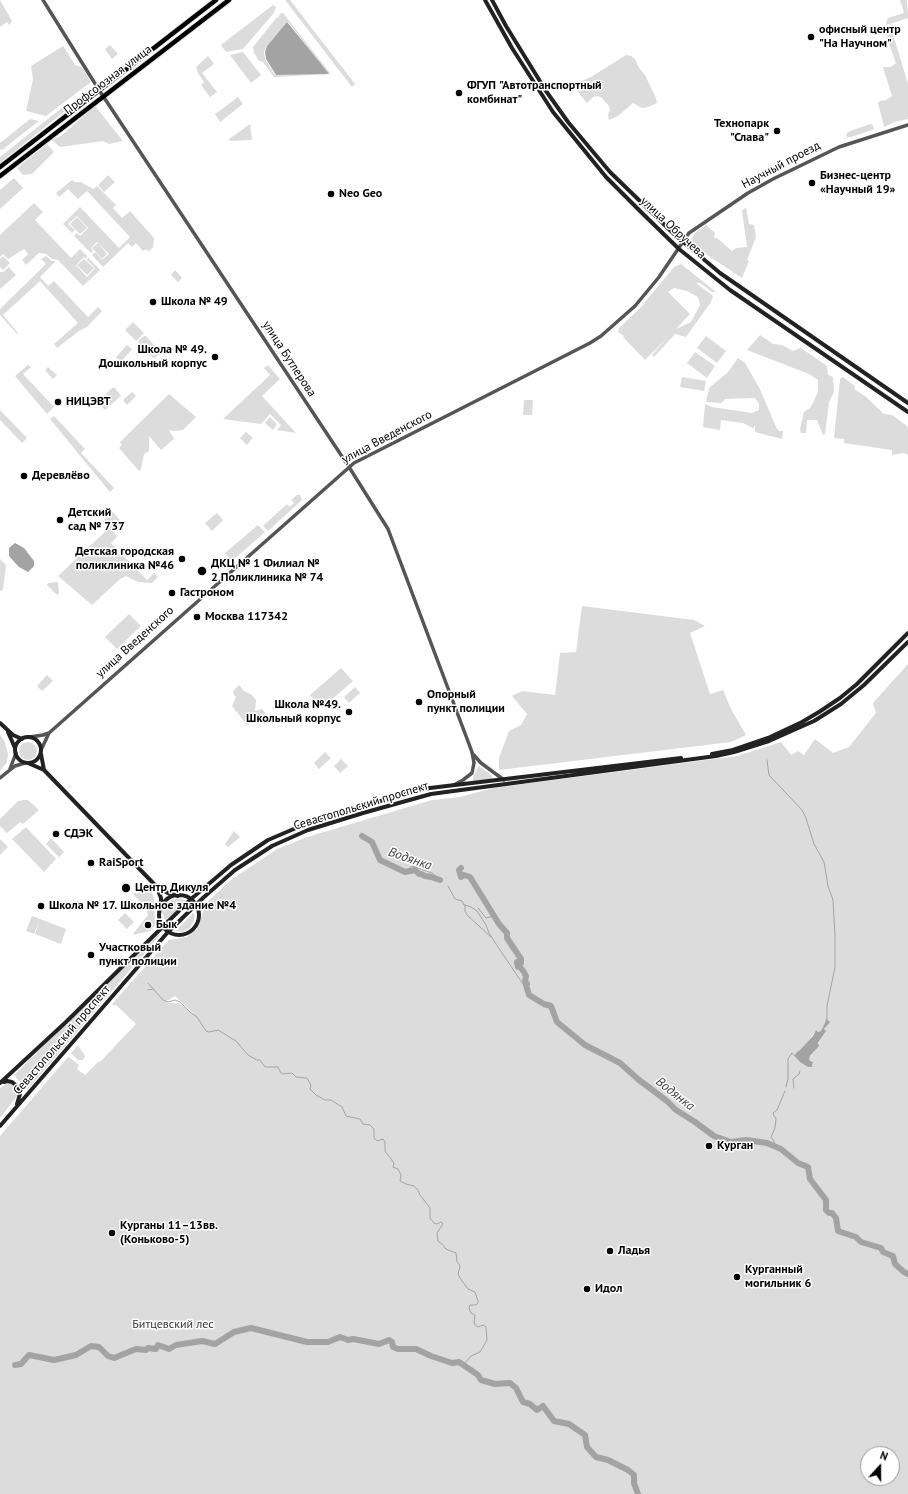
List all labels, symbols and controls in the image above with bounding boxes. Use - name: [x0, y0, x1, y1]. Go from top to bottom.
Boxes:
- place label: офисный центр "На Научном": [819, 23, 901, 51]
- marker: офисный центр "На Научном": [806, 32, 816, 42]
- street label: Профсоюзная улица: [61, 42, 155, 118]
- place label: ФГУП "Автотранспортный комбинат": [467, 79, 602, 107]
- marker: ФГУП "Автотранспортный комбинат": [454, 88, 464, 98]
- place label: Технопарк "Слава": [714, 117, 769, 145]
- marker: Технопарк "Слава": [772, 126, 782, 136]
- street label: Научный проезд: [739, 138, 823, 192]
- place label: Бизнес-центр «Научный 19»: [820, 169, 895, 197]
- marker: Бизнес-центр «Научный 19»: [807, 178, 817, 188]
- place label: Neo Geo: [339, 187, 382, 201]
- marker: Neo Geo: [326, 189, 336, 199]
- street label: улица Обручева: [637, 194, 709, 262]
- place label: Школа № 49: [161, 295, 228, 309]
- marker: Школа № 49: [148, 297, 158, 307]
- street label: улица Бутлерова: [259, 318, 319, 400]
- place label: Школа № 49. Дошкольный корпус: [99, 343, 207, 371]
- marker: Школа № 49. Дошкольный корпус: [210, 352, 220, 362]
- place label: НИЦЭВТ: [66, 395, 111, 409]
- marker: НИЦЭВТ: [53, 397, 63, 407]
- street label: улица Введенского: [340, 407, 434, 467]
- place label: Деревлёво: [32, 469, 90, 483]
- marker: Деревлёво: [19, 471, 29, 481]
- place label: Детский сад № 737: [68, 506, 125, 534]
- marker: Детский сад № 737: [55, 515, 65, 525]
- place label: Детская городская поликлиника №46: [75, 545, 174, 573]
- marker: Детская городская поликлиника №46: [177, 554, 187, 564]
- place label: ДКЦ № 1 Филиал № 2 Поликлиника № 74: [211, 557, 323, 585]
- marker: ДКЦ № 1 Филиал № 2 Поликлиника № 74: [196, 565, 208, 577]
- place label: Гастроном: [180, 586, 234, 600]
- marker: Гастроном: [167, 588, 177, 598]
- street label: улица Введенского: [93, 603, 177, 681]
- place label: Москва 117342: [205, 610, 288, 624]
- marker: Москва 117342: [192, 612, 202, 622]
- place label: Опорный пункт полиции: [427, 688, 505, 716]
- marker: Опорный пункт полиции: [414, 697, 424, 707]
- place label: Школа №49. Школьный корпус: [246, 698, 341, 726]
- marker: Школа №49. Школьный корпус: [344, 707, 354, 717]
- street label: Севастопольский проспект: [292, 779, 430, 833]
- place label: СДЭК: [64, 827, 93, 841]
- marker: СДЭК: [51, 829, 61, 839]
- water label: Водянка: [386, 844, 434, 874]
- place label: RaiSport: [99, 856, 143, 870]
- marker: RaiSport: [86, 858, 96, 868]
- place label: Центр Дикуля: [135, 881, 208, 895]
- marker: Центр Дикуля: [120, 882, 132, 894]
- place label: Школа № 17. Школьное здание №4: [49, 899, 236, 913]
- marker: Школа № 17. Школьное здание №4: [36, 901, 46, 911]
- place label: Бык: [156, 918, 177, 932]
- marker: Бык: [143, 920, 153, 930]
- place label: Участковый пункт полиции: [99, 941, 177, 969]
- marker: Участковый пункт полиции: [86, 950, 96, 960]
- street label: Севастопольский проспект: [11, 982, 113, 1098]
- water label: Водянка: [652, 1074, 698, 1114]
- place label: Курган: [717, 1139, 753, 1153]
- marker: Курган: [704, 1141, 714, 1151]
- place label: Курганы 11–13вв. (Коньково-5): [120, 1219, 218, 1247]
- marker: Курганы 11–13вв. (Коньково-5): [107, 1228, 117, 1238]
- place label: Ладья: [618, 1244, 650, 1258]
- marker: Ладья: [605, 1246, 615, 1256]
- place label: Курганный могильник 6: [745, 1263, 811, 1291]
- marker: Курганный могильник 6: [732, 1272, 742, 1282]
- place label: Идол: [595, 1282, 622, 1296]
- marker: Идол: [582, 1284, 592, 1294]
- park label: Битцевский лес: [132, 1318, 214, 1332]
- north arrow: [860, 1446, 900, 1486]
- text: N: [878, 1448, 890, 1464]

